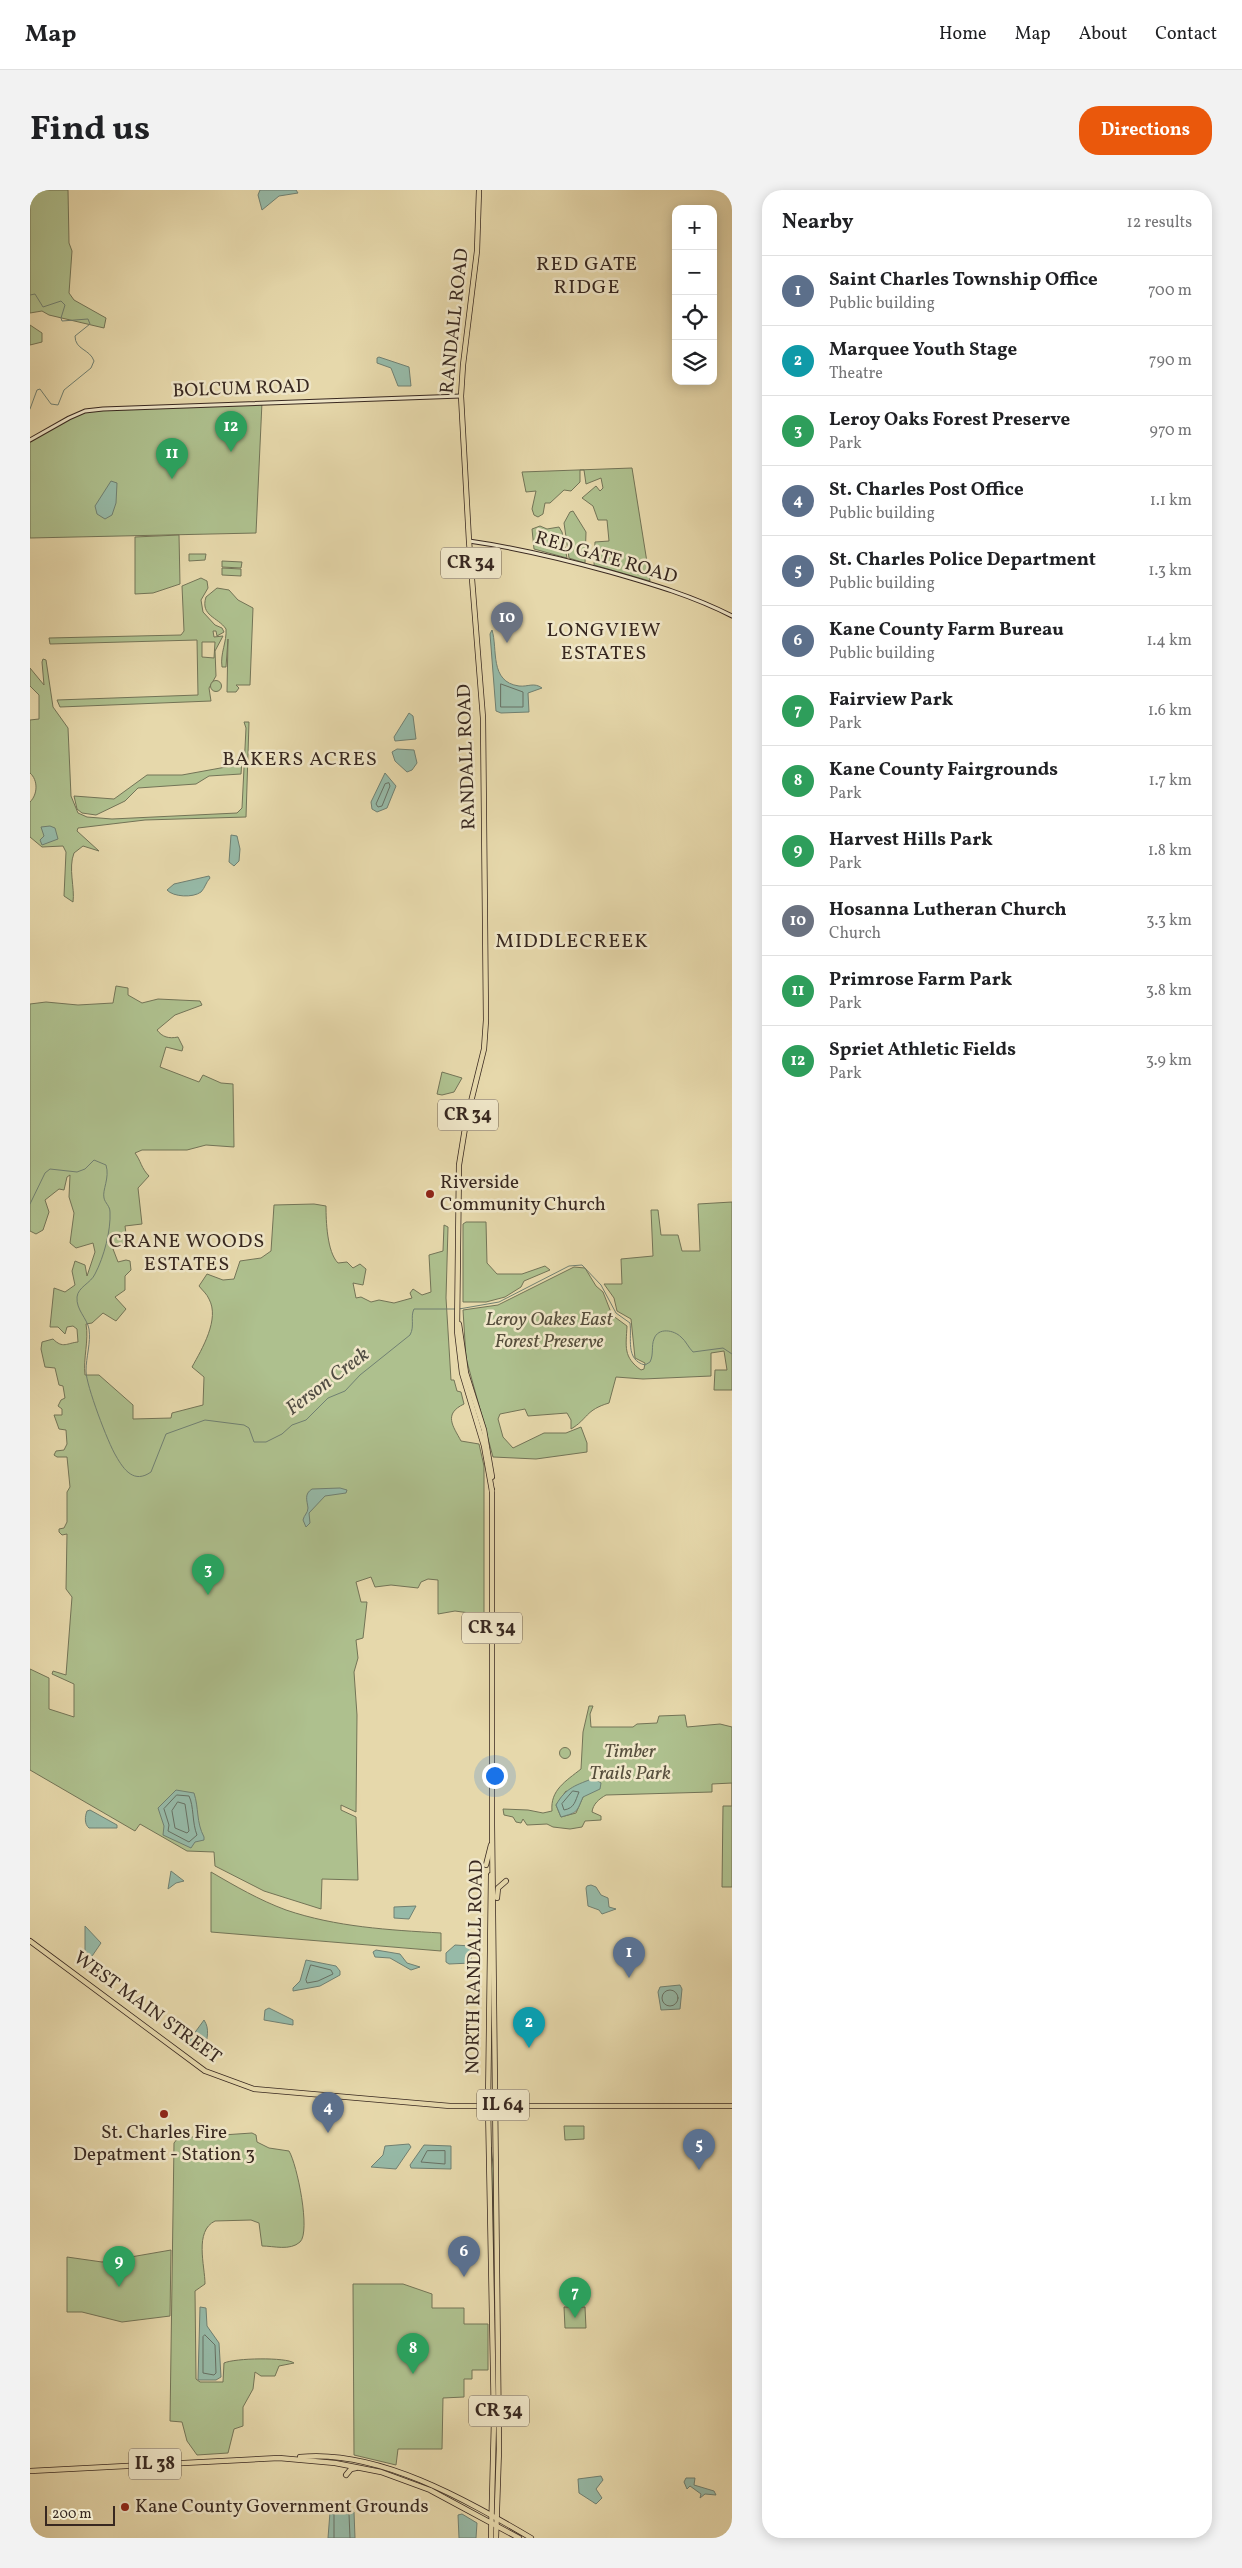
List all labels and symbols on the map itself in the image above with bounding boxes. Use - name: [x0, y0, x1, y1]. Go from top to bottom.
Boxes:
- street label: RANDALL ROAD: [434, 247, 476, 395]
- district label: RED GATE RIDGE: [536, 251, 638, 302]
- street label: BOLCUM ROAD: [172, 374, 310, 404]
- pin: 12: [215, 411, 247, 452]
- pin: 11: [156, 438, 188, 479]
- street label: RED GATE ROAD: [532, 525, 680, 591]
- road number: CR 34: [441, 548, 501, 578]
- pin: 10: [491, 602, 523, 643]
- district label: LONGVIEW ESTATES: [546, 617, 662, 668]
- street label: RANDALL ROAD: [451, 683, 483, 830]
- district label: BAKERS ACRES: [222, 746, 378, 774]
- district label: MIDDLECREEK: [495, 928, 649, 956]
- road number: CR 34: [438, 1100, 498, 1130]
- place label: Riverside Community Church: [440, 1170, 606, 1218]
- marker: Riverside Community Church: [424, 1188, 436, 1200]
- district label: CRANE WOODS ESTATES: [109, 1228, 265, 1279]
- park label: Leroy Oakes East Forest Preserve: [485, 1307, 613, 1355]
- water label: Ferson Creek: [280, 1341, 376, 1423]
- pin: 3: [192, 1554, 224, 1595]
- road number: CR 34: [462, 1612, 522, 1644]
- park label: Timber Trails Park: [589, 1739, 671, 1787]
- your location: [482, 1763, 508, 1789]
- street label: NORTH RANDALL ROAD: [460, 1859, 490, 2074]
- pin: 1: [613, 1937, 645, 1978]
- street label: WEST MAIN STREET: [68, 1945, 226, 2071]
- pin: 2: [513, 2007, 545, 2048]
- road number: IL 64: [477, 2090, 529, 2120]
- pin: 4: [312, 2092, 344, 2133]
- marker: St. Charles Fire Depatment - Station 3: [158, 2108, 170, 2120]
- place label: St. Charles Fire Depatment - Station 3: [73, 2120, 255, 2168]
- pin: 5: [683, 2129, 715, 2170]
- pin: 6: [448, 2236, 480, 2277]
- pin: 9: [103, 2246, 135, 2287]
- pin: 7: [559, 2277, 591, 2318]
- pin: 8: [397, 2333, 429, 2374]
- road number: CR 34: [469, 2396, 529, 2426]
- road number: IL 38: [129, 2448, 181, 2480]
- place label: Kane County Government Grounds: [135, 2494, 429, 2520]
- marker: Kane County Government Grounds: [119, 2501, 131, 2513]
- scale bar: [45, 2503, 115, 2526]

